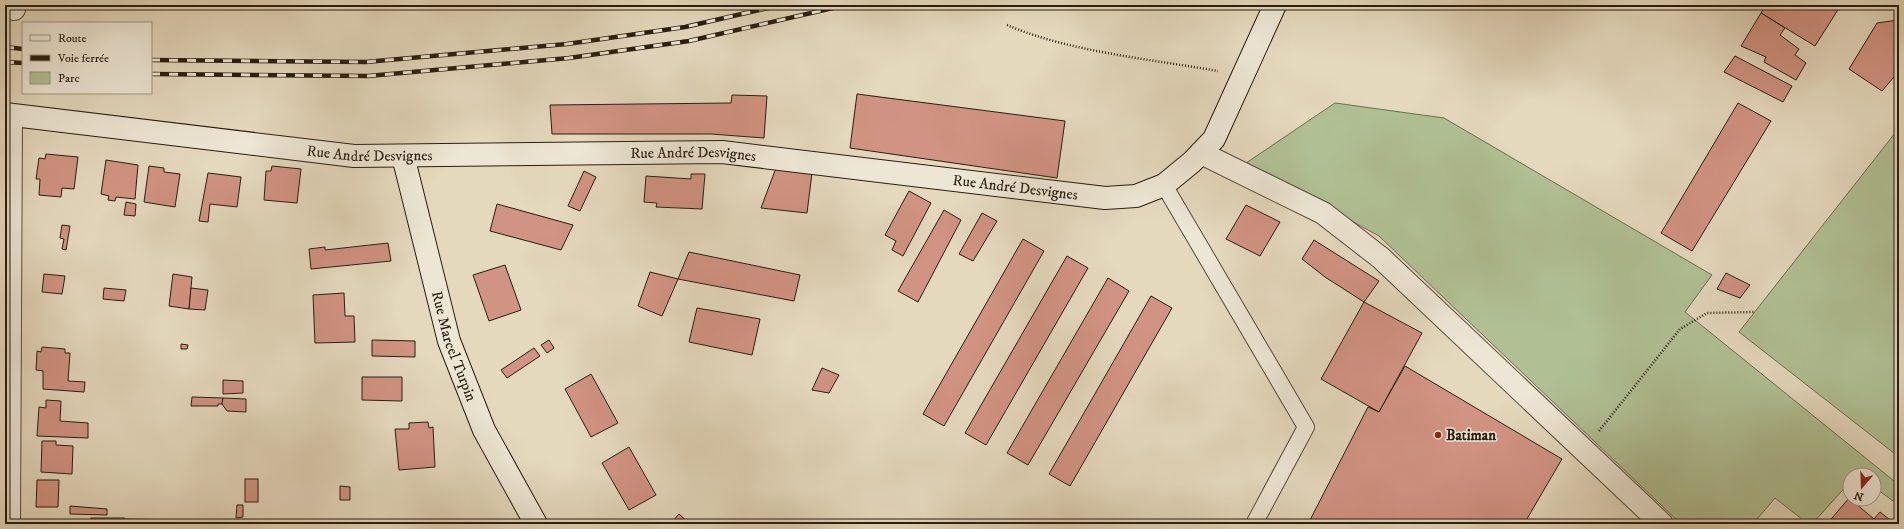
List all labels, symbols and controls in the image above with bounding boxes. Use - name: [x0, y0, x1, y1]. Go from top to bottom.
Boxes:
- legend: [22, 22, 152, 94]
- text: Route: [58, 31, 86, 46]
- text: Voie ferrée: [57, 51, 109, 66]
- text: Parc: [58, 71, 80, 86]
- street label: Rue André Desvignes: [306, 141, 432, 166]
- street label: Rue André Desvignes: [630, 142, 757, 166]
- street label: Rue André Desvignes: [952, 170, 1079, 204]
- street label: Rue Marcel Turpin: [427, 289, 481, 404]
- place label: Batiman: [1446, 426, 1496, 445]
- marker: Batiman: [1433, 430, 1443, 440]
- north arrow: [1842, 467, 1882, 507]
- text: N: [1853, 487, 1866, 504]

